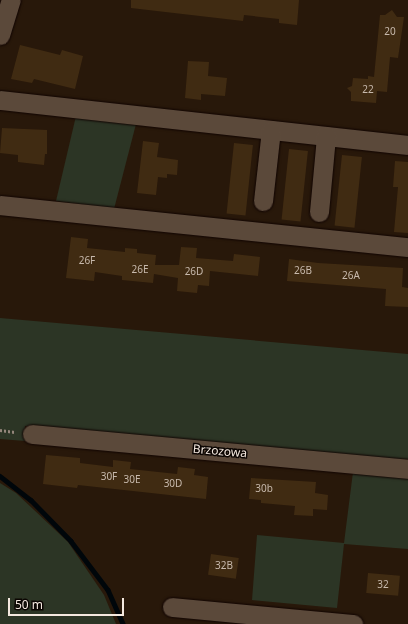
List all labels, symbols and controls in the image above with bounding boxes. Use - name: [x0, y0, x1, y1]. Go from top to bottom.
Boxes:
- house number: 20: [384, 26, 396, 38]
- house number: 22: [362, 84, 374, 96]
- house number: 26F: [79, 255, 95, 267]
- house number: 26E: [132, 264, 148, 276]
- house number: 26B: [294, 265, 312, 277]
- house number: 26D: [185, 266, 203, 278]
- house number: 26A: [342, 270, 360, 282]
- street label: Brzozowa: [192, 441, 248, 461]
- house number: 30F: [101, 471, 117, 483]
- house number: 30E: [124, 474, 140, 486]
- house number: 30D: [164, 478, 182, 490]
- house number: 30b: [255, 483, 273, 495]
- house number: 32B: [215, 560, 233, 572]
- house number: 32: [377, 579, 389, 591]
- scale bar: [10, 590, 126, 616]
- text: 50 m: [15, 596, 43, 613]

